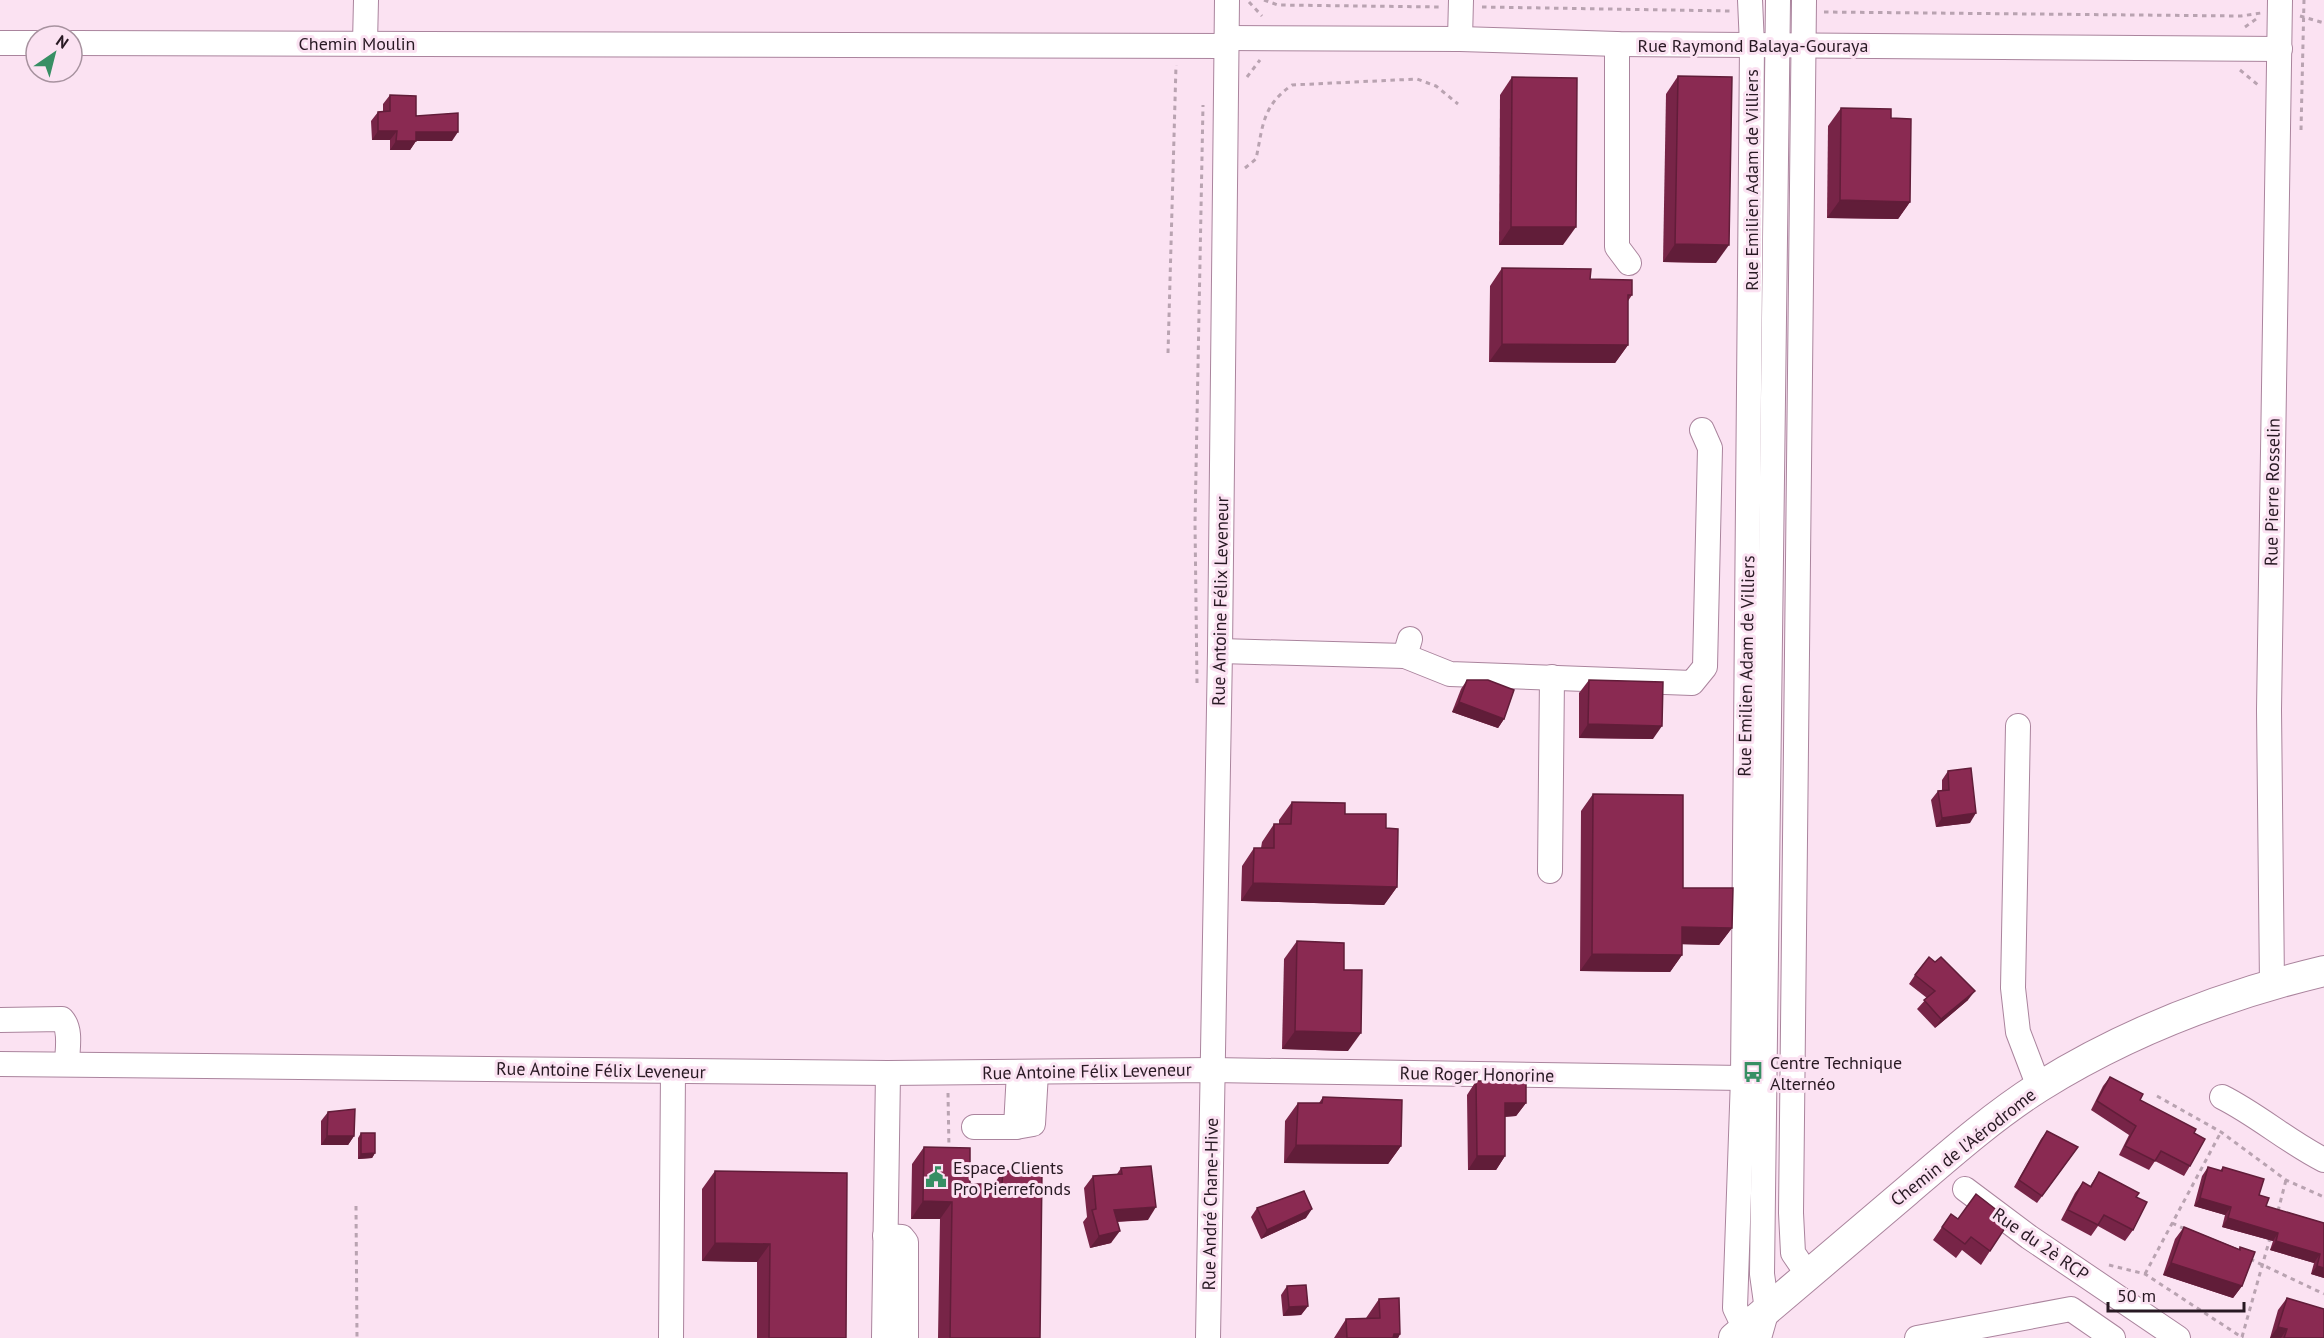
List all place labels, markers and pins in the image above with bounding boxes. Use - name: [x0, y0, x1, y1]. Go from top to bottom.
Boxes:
- place label: Centre Technique Alternéo: [1770, 1051, 1902, 1095]
- bus stop icon: Centre Technique Alternéo: [1741, 1060, 1765, 1084]
- place label: Espace Clients Pro Pierrefonds: [953, 1156, 1071, 1200]
- public building icon: Espace Clients Pro Pierrefonds: [924, 1165, 948, 1189]

